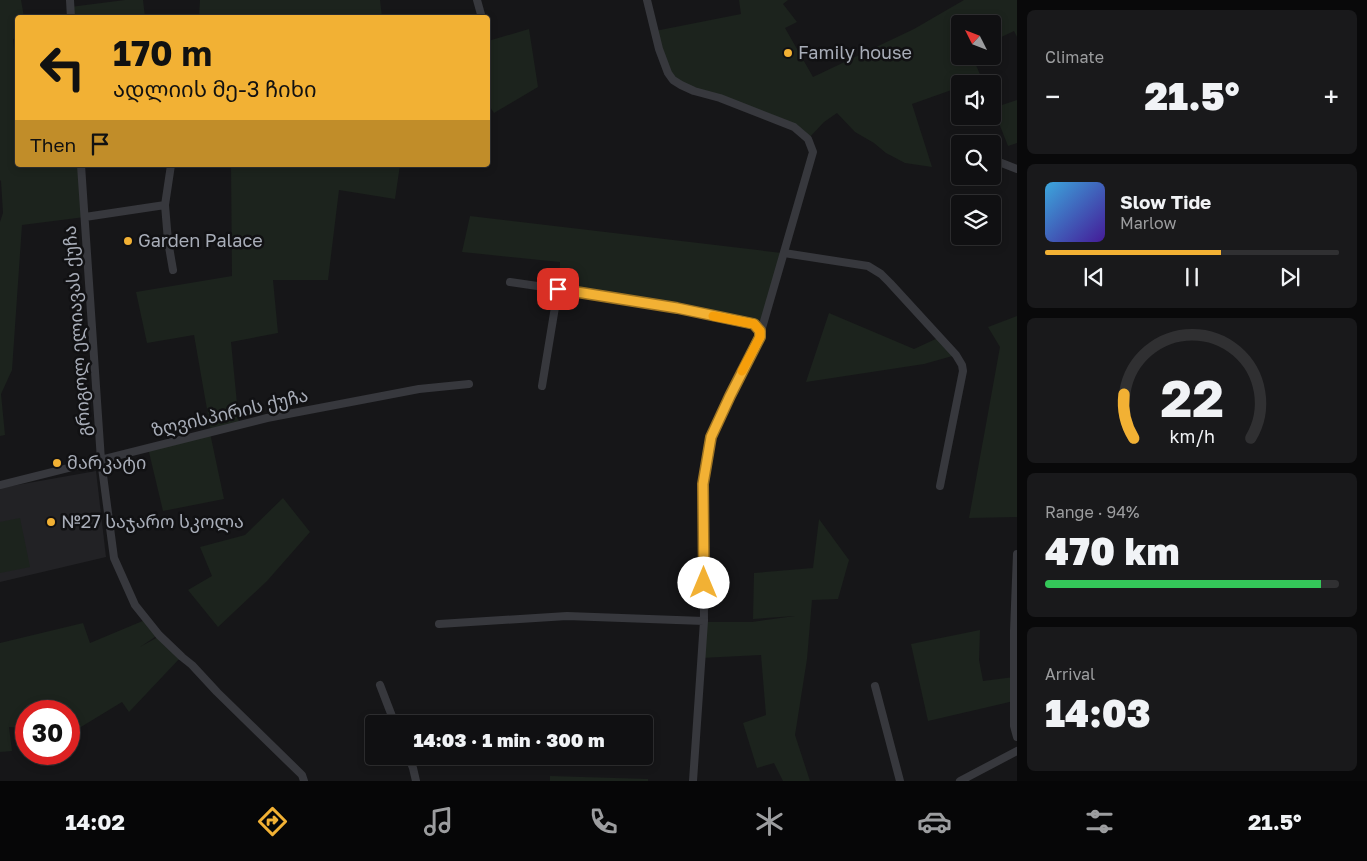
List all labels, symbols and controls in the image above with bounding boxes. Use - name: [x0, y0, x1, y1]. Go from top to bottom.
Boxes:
- north arrow: [951, 15, 1001, 65]
- map controls: [951, 15, 1001, 245]
- text: 170 m: [113, 32, 212, 74]
- icon: left: [30, 35, 95, 100]
- place label: Family house: [798, 41, 912, 63]
- marker: Family house: [782, 47, 794, 59]
- text: Climate: [1045, 47, 1104, 67]
- text: 21.5°: [1145, 73, 1239, 118]
- text: ადლიის მე-3 ჩიხი: [113, 75, 317, 102]
- button: sound: [951, 75, 1001, 125]
- text: −: [1045, 80, 1060, 113]
- text: +: [1324, 80, 1339, 113]
- icon: arrive: [86, 130, 114, 158]
- text: Then: [30, 133, 76, 156]
- button: search: [951, 135, 1001, 185]
- text: Slow Tide: [1120, 190, 1211, 213]
- button: layers: [951, 195, 1001, 245]
- text: Marlow: [1120, 213, 1176, 233]
- street label: გრიგოლ ელიავას ქუჩა: [58, 225, 95, 437]
- place label: Garden Palace: [138, 229, 263, 251]
- marker: Garden Palace: [122, 235, 134, 247]
- icon: previous: [1080, 263, 1108, 291]
- icon: pause: [1178, 263, 1206, 291]
- icon: next: [1276, 263, 1304, 291]
- pin: [537, 268, 579, 310]
- icon: arrive: [544, 275, 572, 303]
- text: 22: [1160, 366, 1224, 428]
- street label: ზღვისპირის ქუჩა: [149, 383, 310, 442]
- text: km/h: [1169, 425, 1215, 447]
- place label: მარკატი: [67, 451, 146, 474]
- marker: მარკატი: [51, 457, 63, 469]
- text: Range · 94%: [1045, 502, 1139, 522]
- place label: №27 საჯარო სკოლა: [61, 510, 244, 533]
- marker: №27 საჯარო სკოლა: [45, 516, 57, 528]
- text: 470 km: [1045, 528, 1180, 573]
- position arrow: [677, 556, 729, 608]
- text: Arrival: [1045, 664, 1095, 684]
- text: 14:03: [1045, 690, 1151, 735]
- speed limit sign: 30: [15, 700, 80, 765]
- text: 14:03 · 1 min · 300 m: [413, 728, 605, 751]
- icon: directions: [255, 804, 290, 839]
- icon: music: [421, 804, 456, 839]
- icon: phone: [586, 804, 621, 839]
- icon: climate: [752, 804, 787, 839]
- icon: car: [917, 804, 952, 839]
- icon: filters: [1082, 804, 1117, 839]
- text: 14:02: [65, 808, 125, 835]
- text: 21.5°: [1248, 808, 1302, 835]

